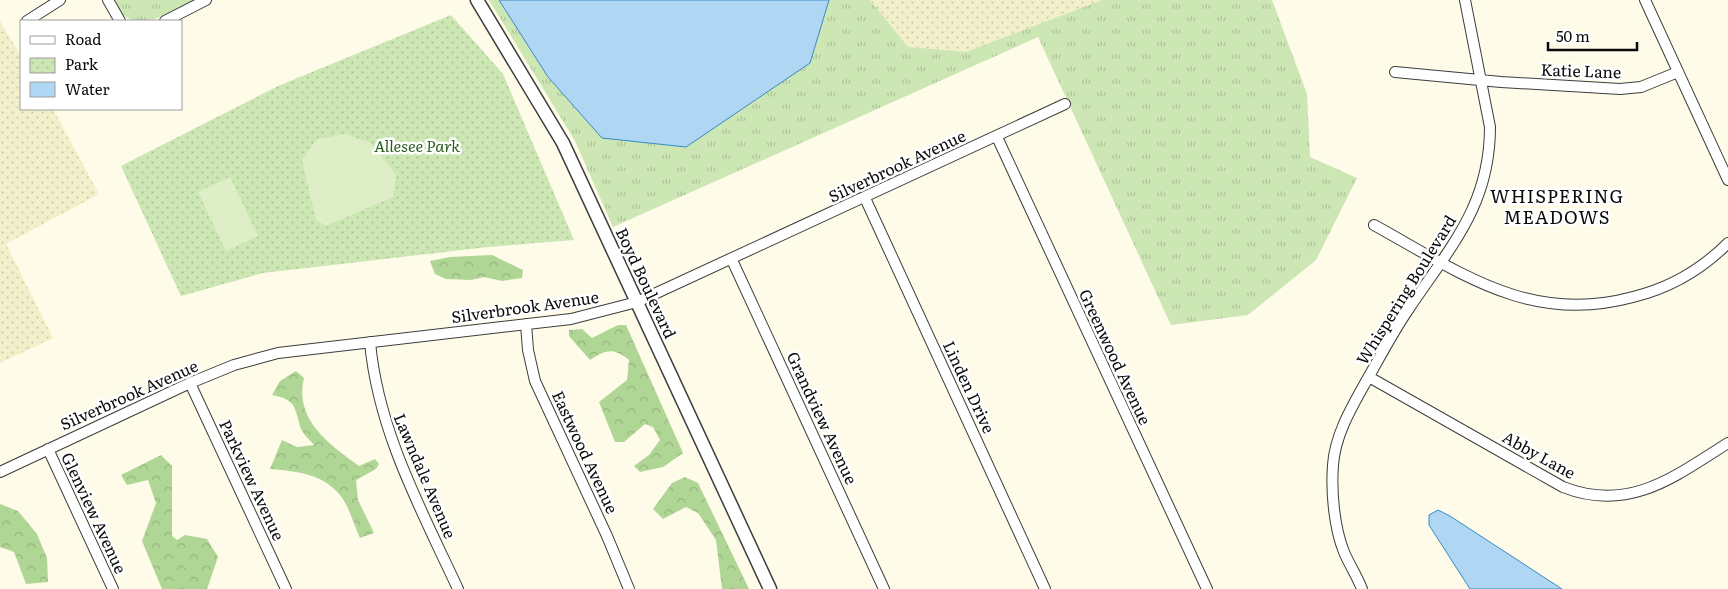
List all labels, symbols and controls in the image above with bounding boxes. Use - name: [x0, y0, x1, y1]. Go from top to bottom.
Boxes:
- legend: [20, 20, 182, 110]
- scale bar: [1548, 20, 1637, 52]
- text: 50 m: [1556, 24, 1590, 47]
- text: Road: [65, 27, 101, 50]
- text: Park: [65, 52, 99, 75]
- street label: Katie Lane: [1540, 57, 1622, 83]
- text: Water: [65, 77, 110, 100]
- street label: Silverbrook Avenue: [824, 123, 969, 207]
- park label: Allesee Park: [374, 133, 460, 157]
- district label: WHISPERING MEADOWS: [1490, 182, 1624, 230]
- street label: Whispering Boulevard: [1349, 210, 1461, 369]
- street label: Boyd Boulevard: [611, 223, 683, 342]
- street label: Silverbrook Avenue: [450, 284, 600, 328]
- street label: Greenwood Avenue: [1074, 285, 1158, 428]
- street label: Linden Drive: [938, 336, 1002, 437]
- street label: Grandview Avenue: [782, 347, 864, 488]
- street label: Silverbrook Avenue: [56, 353, 201, 435]
- street label: Eastwood Avenue: [547, 386, 625, 517]
- street label: Lawndale Avenue: [389, 409, 463, 542]
- street label: Parkview Avenue: [214, 415, 291, 544]
- street label: Abby Lane: [1499, 424, 1580, 484]
- street label: Glenview Avenue: [56, 448, 134, 577]

